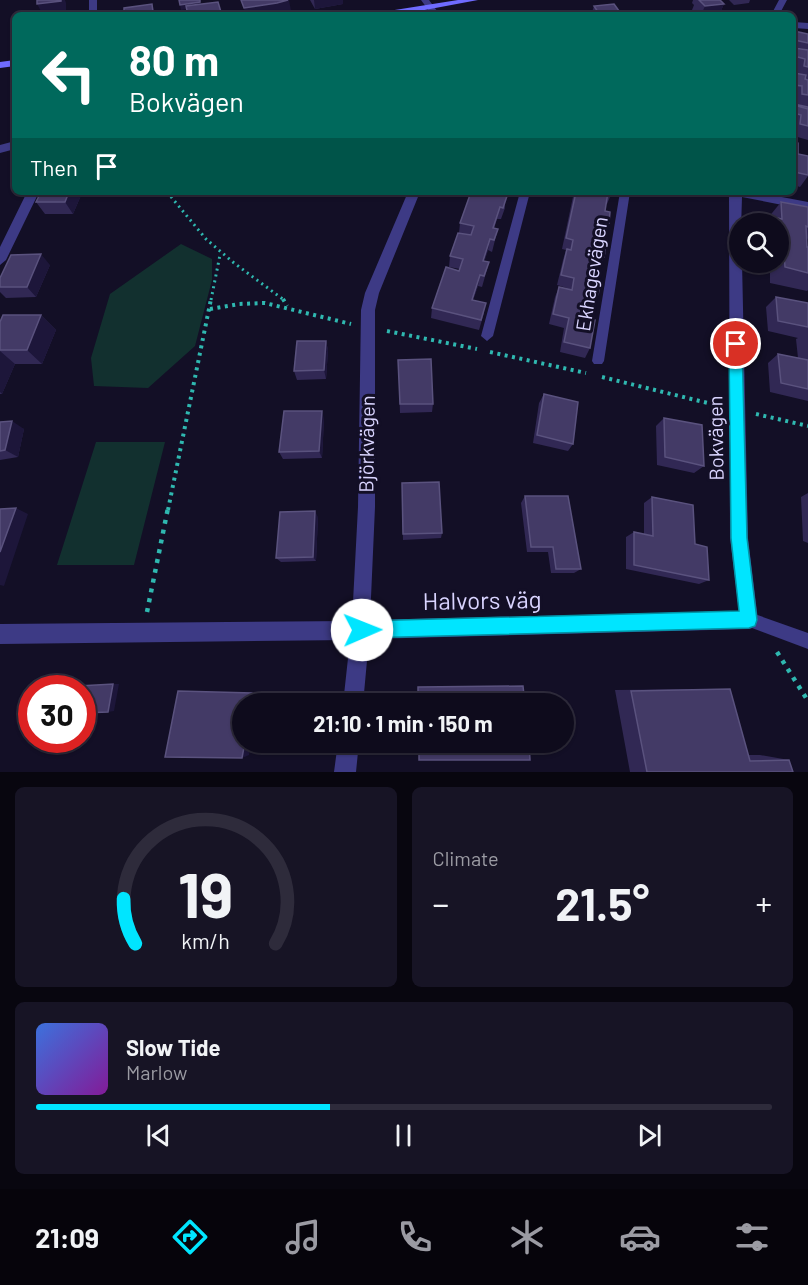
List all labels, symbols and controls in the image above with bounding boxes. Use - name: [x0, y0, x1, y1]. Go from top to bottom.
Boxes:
- text: 80 m: [129, 34, 219, 84]
- icon: left: [30, 36, 108, 114]
- text: Bokvägen: [129, 85, 244, 117]
- icon: arrive: [90, 150, 123, 183]
- text: Then: [30, 154, 78, 180]
- map controls: [729, 213, 789, 273]
- button: search: [729, 213, 789, 273]
- street label: Ekhagevägen: [570, 215, 612, 333]
- pin: [710, 318, 761, 369]
- icon: arrive: [719, 327, 752, 360]
- street label: Björkvägen: [353, 395, 379, 493]
- street label: Bokvägen: [702, 395, 728, 481]
- street label: Halvors väg: [422, 584, 542, 615]
- position arrow: [330, 598, 394, 662]
- speed limit sign: 30: [18, 675, 96, 753]
- text: 21:10 · 1 min · 150 m: [313, 710, 493, 736]
- text: Climate: [433, 846, 499, 870]
- text: 19: [178, 856, 233, 930]
- text: 21.5°: [555, 876, 649, 930]
- text: −: [433, 883, 449, 923]
- text: +: [756, 883, 772, 923]
- text: km/h: [181, 928, 230, 953]
- text: Slow Tide: [126, 1034, 221, 1060]
- text: Marlow: [126, 1060, 187, 1084]
- icon: previous: [142, 1119, 175, 1152]
- icon: pause: [387, 1119, 420, 1152]
- icon: next: [633, 1119, 666, 1152]
- icon: directions: [169, 1216, 211, 1258]
- icon: music: [282, 1216, 324, 1258]
- icon: phone: [394, 1216, 436, 1258]
- icon: climate: [506, 1216, 548, 1258]
- icon: car: [619, 1216, 661, 1258]
- icon: filters: [731, 1216, 773, 1258]
- text: 21:09: [35, 1221, 99, 1253]

